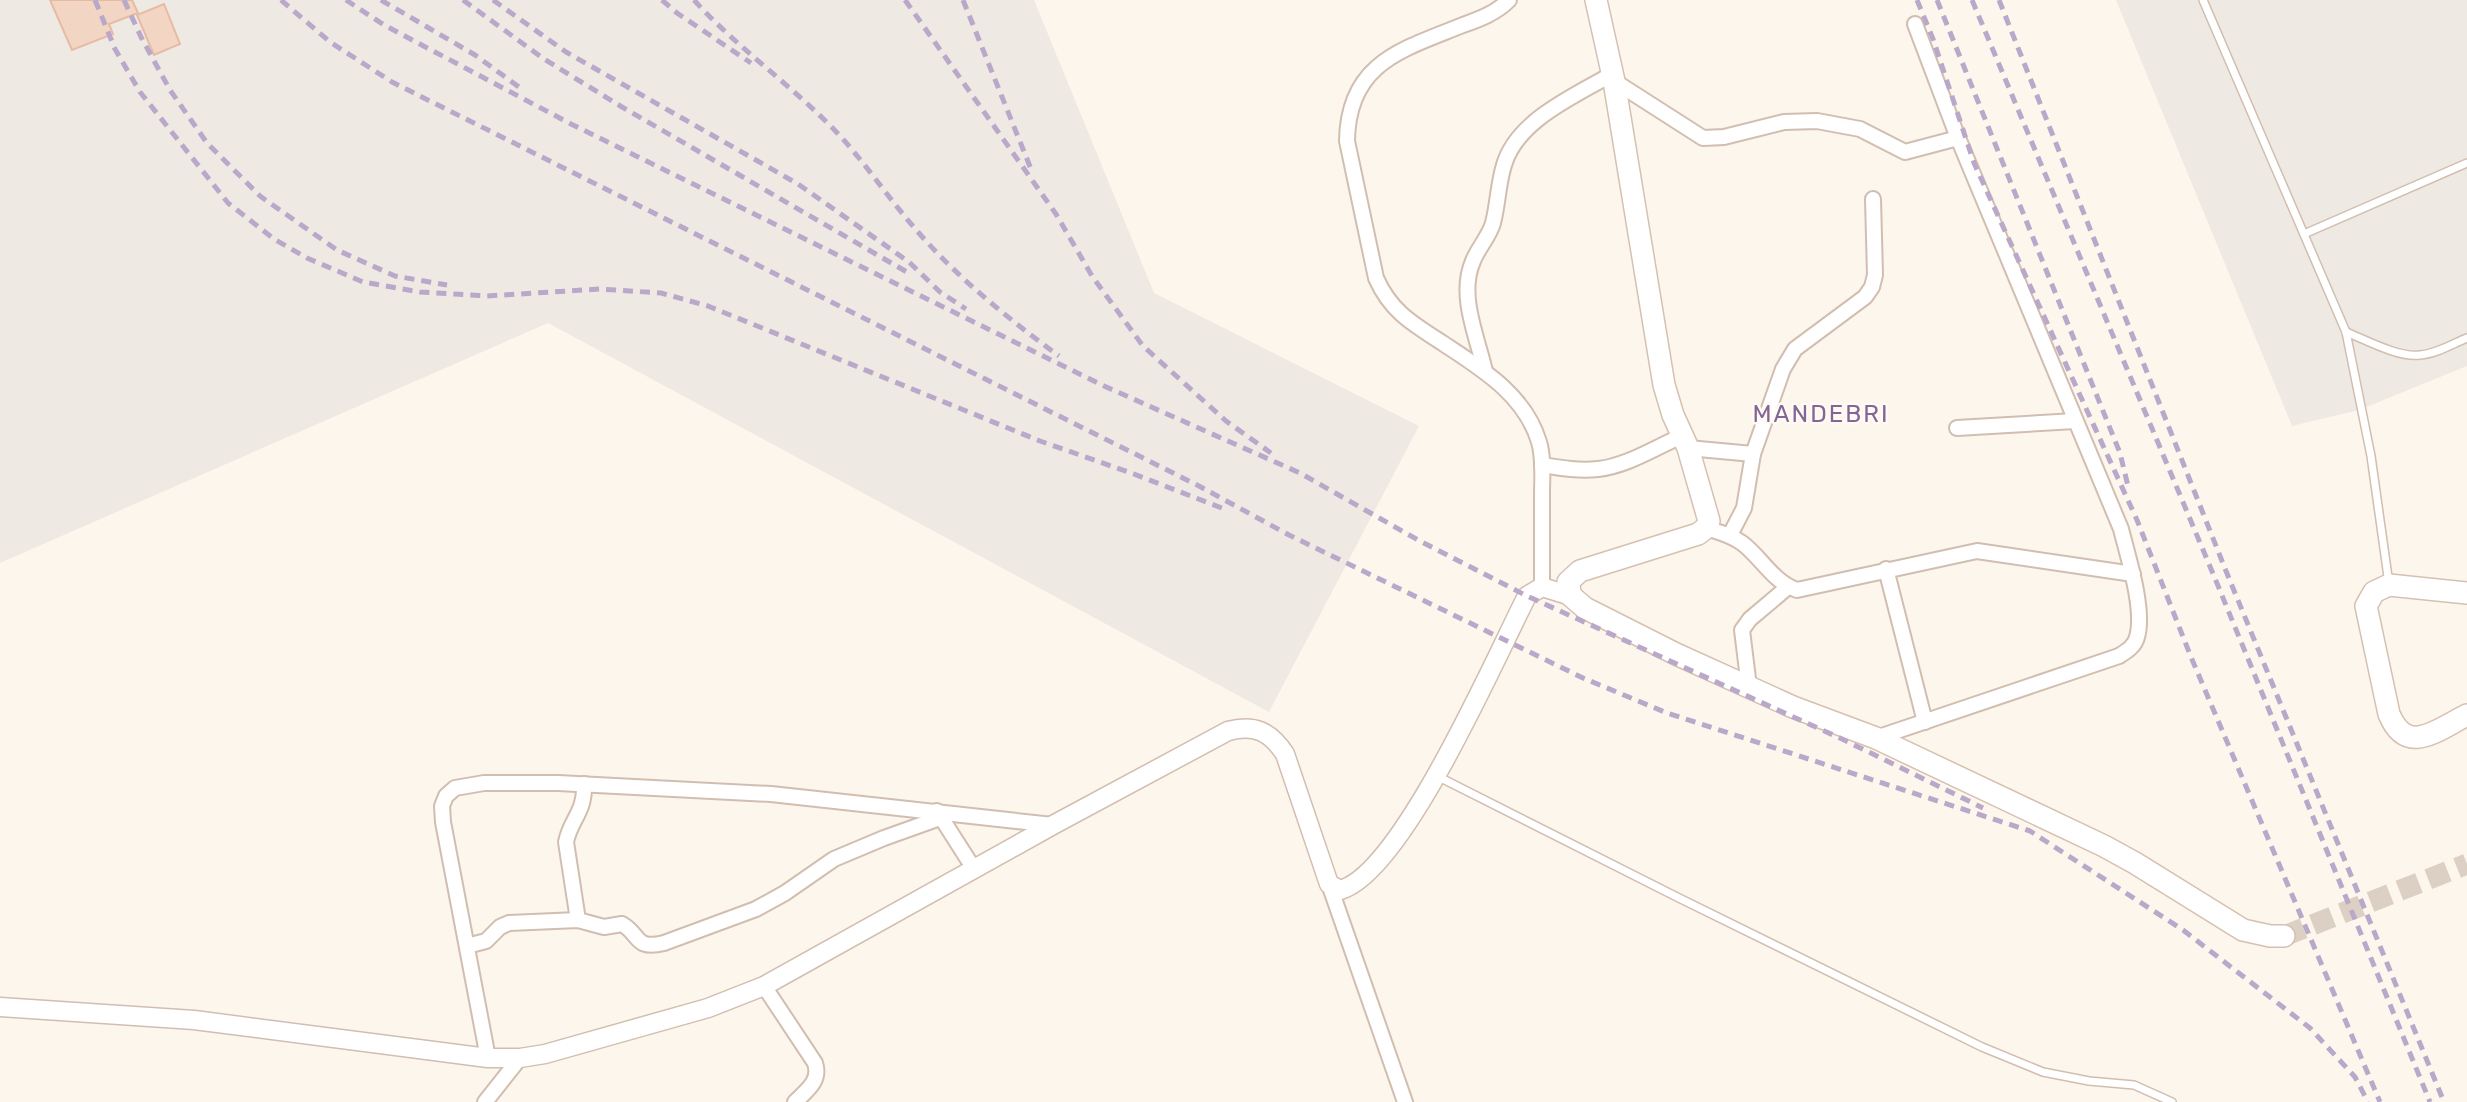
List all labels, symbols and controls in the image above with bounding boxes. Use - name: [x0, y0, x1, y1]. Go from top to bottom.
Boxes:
- district label: MANDEBRI: [1752, 400, 1890, 428]

